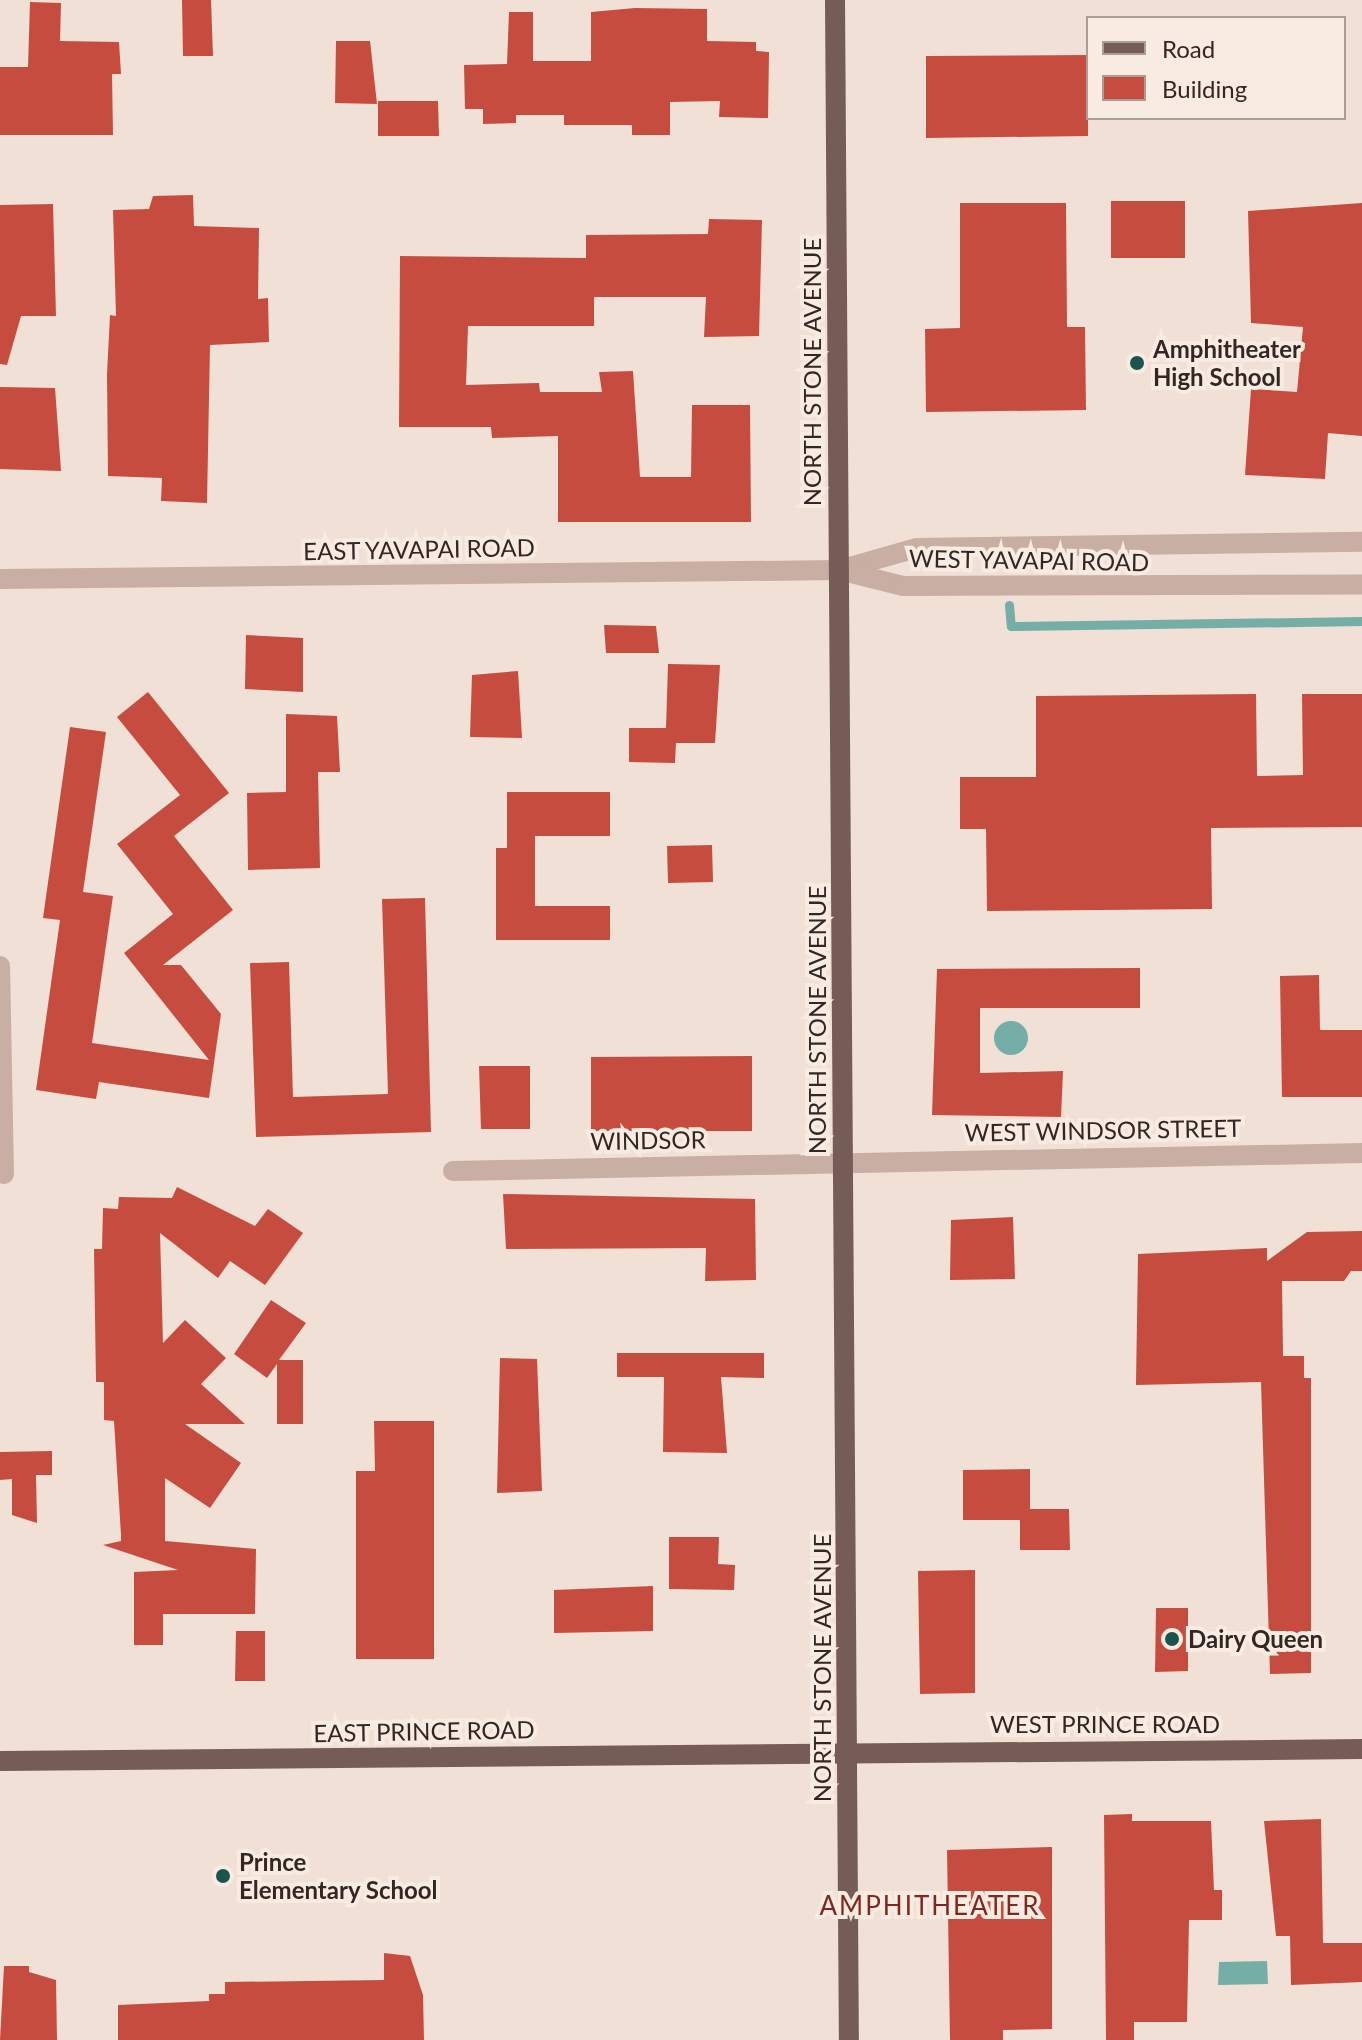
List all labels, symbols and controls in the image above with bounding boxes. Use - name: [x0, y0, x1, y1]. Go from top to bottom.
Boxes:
- legend: [1086, 16, 1346, 120]
- text: Road: [1162, 34, 1215, 63]
- text: Building: [1162, 74, 1247, 103]
- street label: NORTH STONE AVENUE: [798, 237, 826, 507]
- place label: Amphitheater High School: [1153, 335, 1301, 391]
- marker: Amphitheater High School: [1128, 354, 1146, 372]
- street label: EAST YAVAPAI ROAD: [302, 533, 536, 565]
- street label: WEST YAVAPAI ROAD: [908, 543, 1150, 577]
- street label: NORTH STONE AVENUE: [803, 885, 831, 1155]
- street label: WEST WINDSOR STREET: [964, 1113, 1242, 1147]
- street label: WINDSOR: [590, 1125, 706, 1155]
- street label: NORTH STONE AVENUE: [808, 1533, 836, 1803]
- place label: Dairy Queen: [1188, 1625, 1324, 1653]
- marker: Dairy Queen: [1163, 1630, 1181, 1648]
- street label: WEST PRINCE ROAD: [990, 1710, 1220, 1738]
- street label: EAST PRINCE ROAD: [313, 1715, 535, 1747]
- place label: Prince Elementary School: [239, 1848, 438, 1904]
- marker: Prince Elementary School: [214, 1867, 232, 1885]
- district label: AMPHITHEATER: [819, 1890, 1041, 1922]

